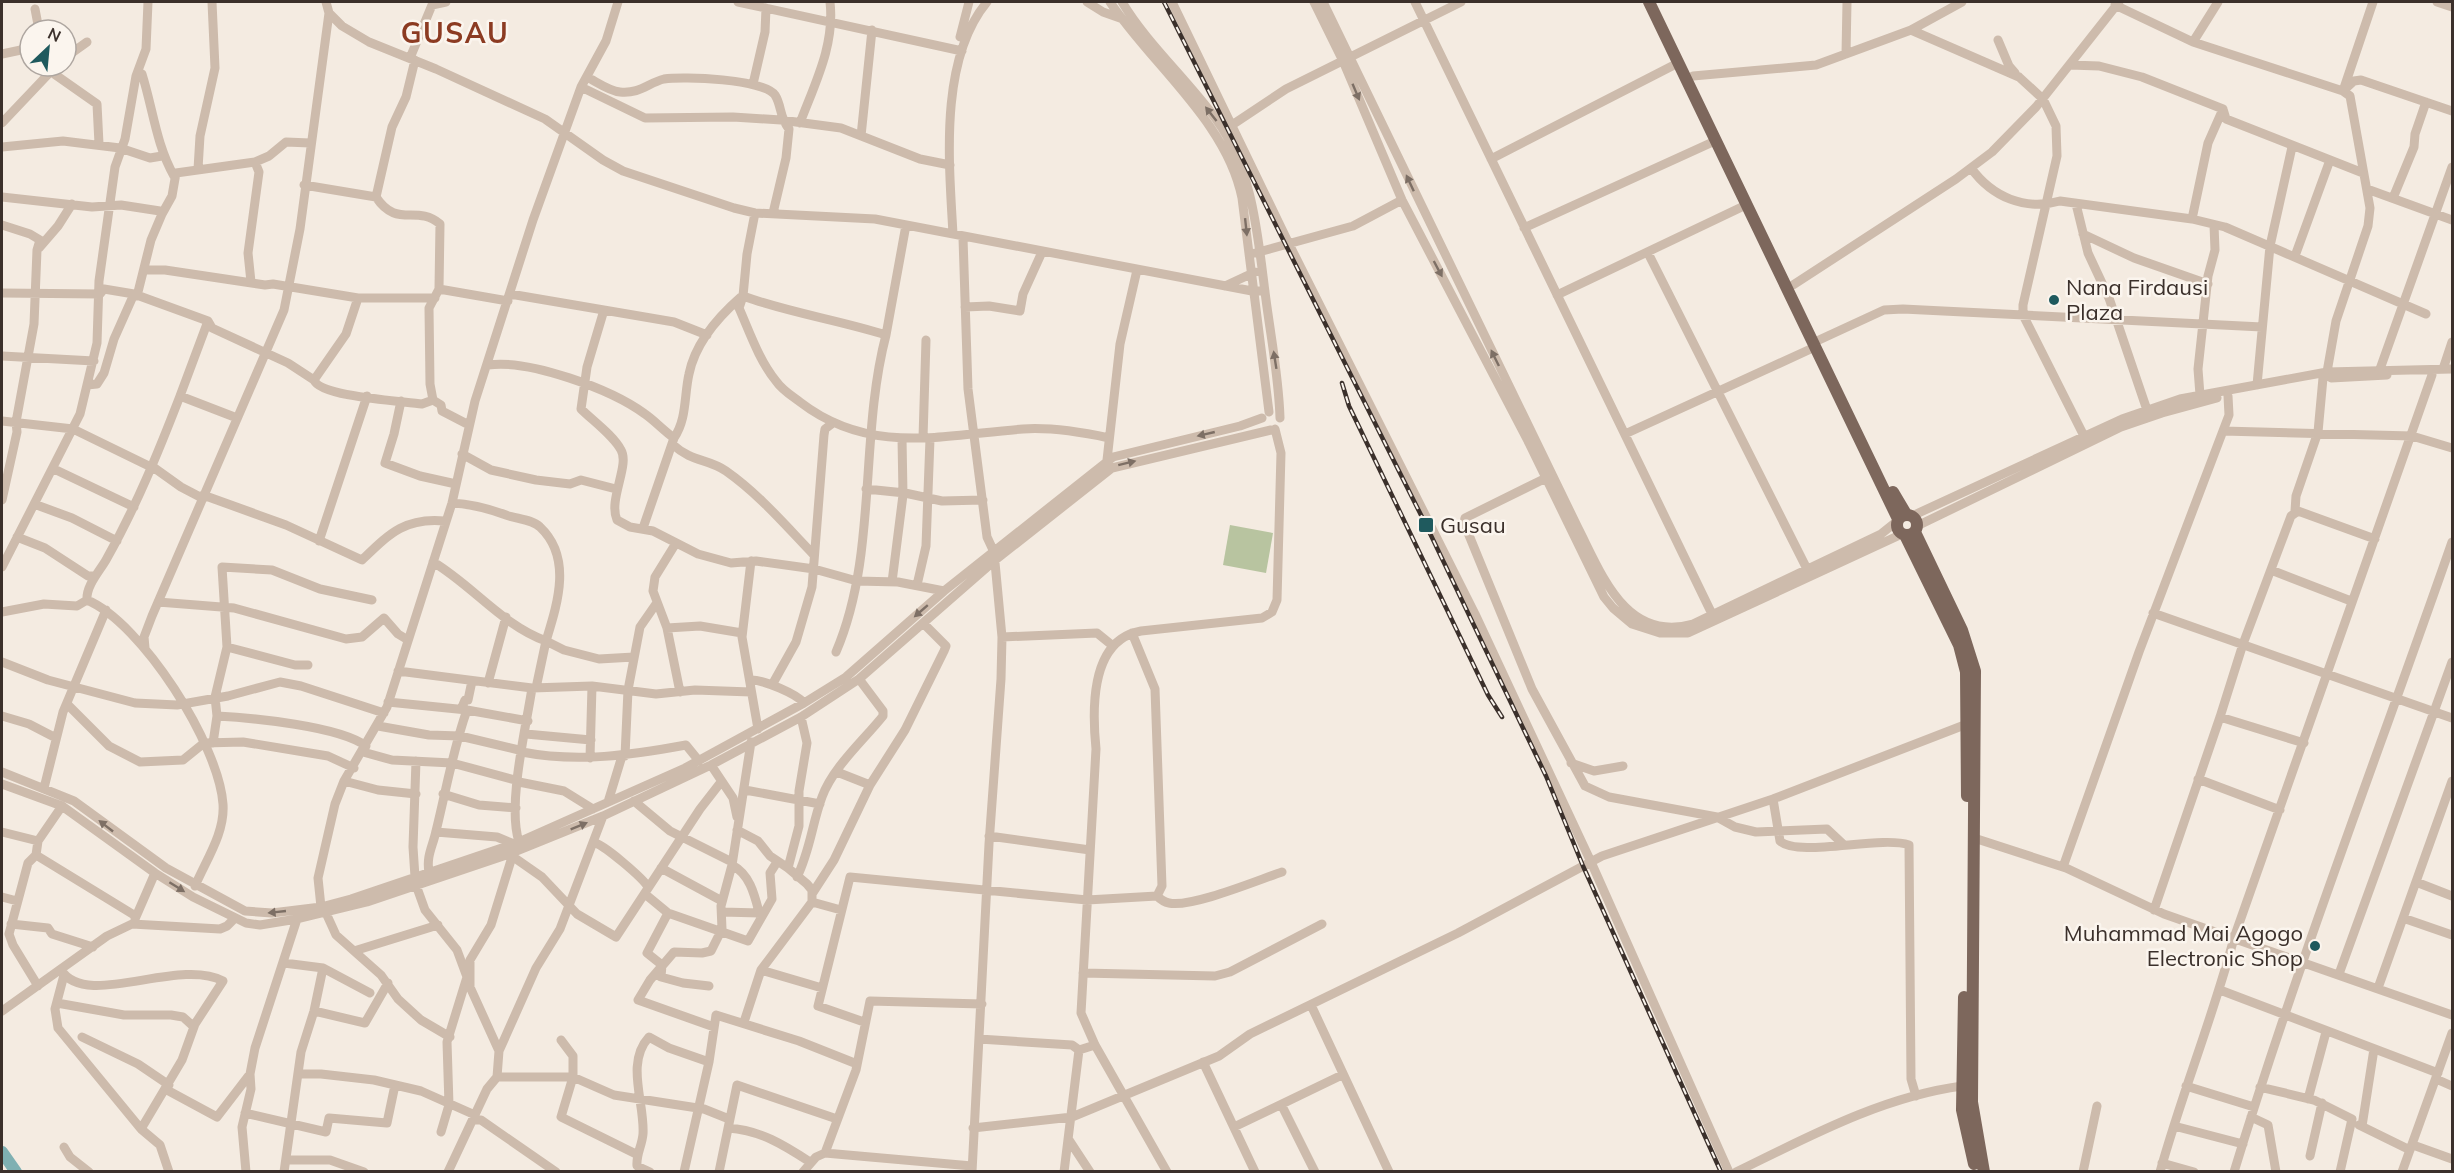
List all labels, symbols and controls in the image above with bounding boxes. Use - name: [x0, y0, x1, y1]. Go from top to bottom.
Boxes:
- district label: GUSAU: [401, 15, 509, 50]
- north arrow: [18, 18, 78, 78]
- text: N: [45, 23, 64, 46]
- one-way arrow: [1351, 84, 1361, 102]
- one-way arrow: [1205, 106, 1218, 122]
- one-way arrow: [1406, 174, 1415, 191]
- one-way arrow: [1241, 217, 1251, 236]
- one-way arrow: [1433, 261, 1443, 278]
- place label: Nana Firdausi Plaza: [2066, 273, 2208, 326]
- marker: Nana Firdausi Plaza: [2047, 293, 2061, 307]
- one-way arrow: [1491, 349, 1501, 367]
- one-way arrow: [1270, 351, 1279, 370]
- one-way arrow: [1196, 430, 1215, 439]
- one-way arrow: [1118, 457, 1137, 467]
- place label: Gusau: [1440, 511, 1506, 539]
- marker: Gusau: [1417, 516, 1435, 534]
- one-way arrow: [914, 604, 929, 617]
- one-way arrow: [99, 821, 114, 833]
- one-way arrow: [570, 821, 588, 830]
- one-way arrow: [169, 881, 185, 892]
- one-way arrow: [267, 907, 286, 917]
- place label: Muhammad Mai Agogo Electronic Shop: [2064, 919, 2303, 972]
- marker: Muhammad Mai Agogo Electronic Shop: [2308, 939, 2322, 953]

